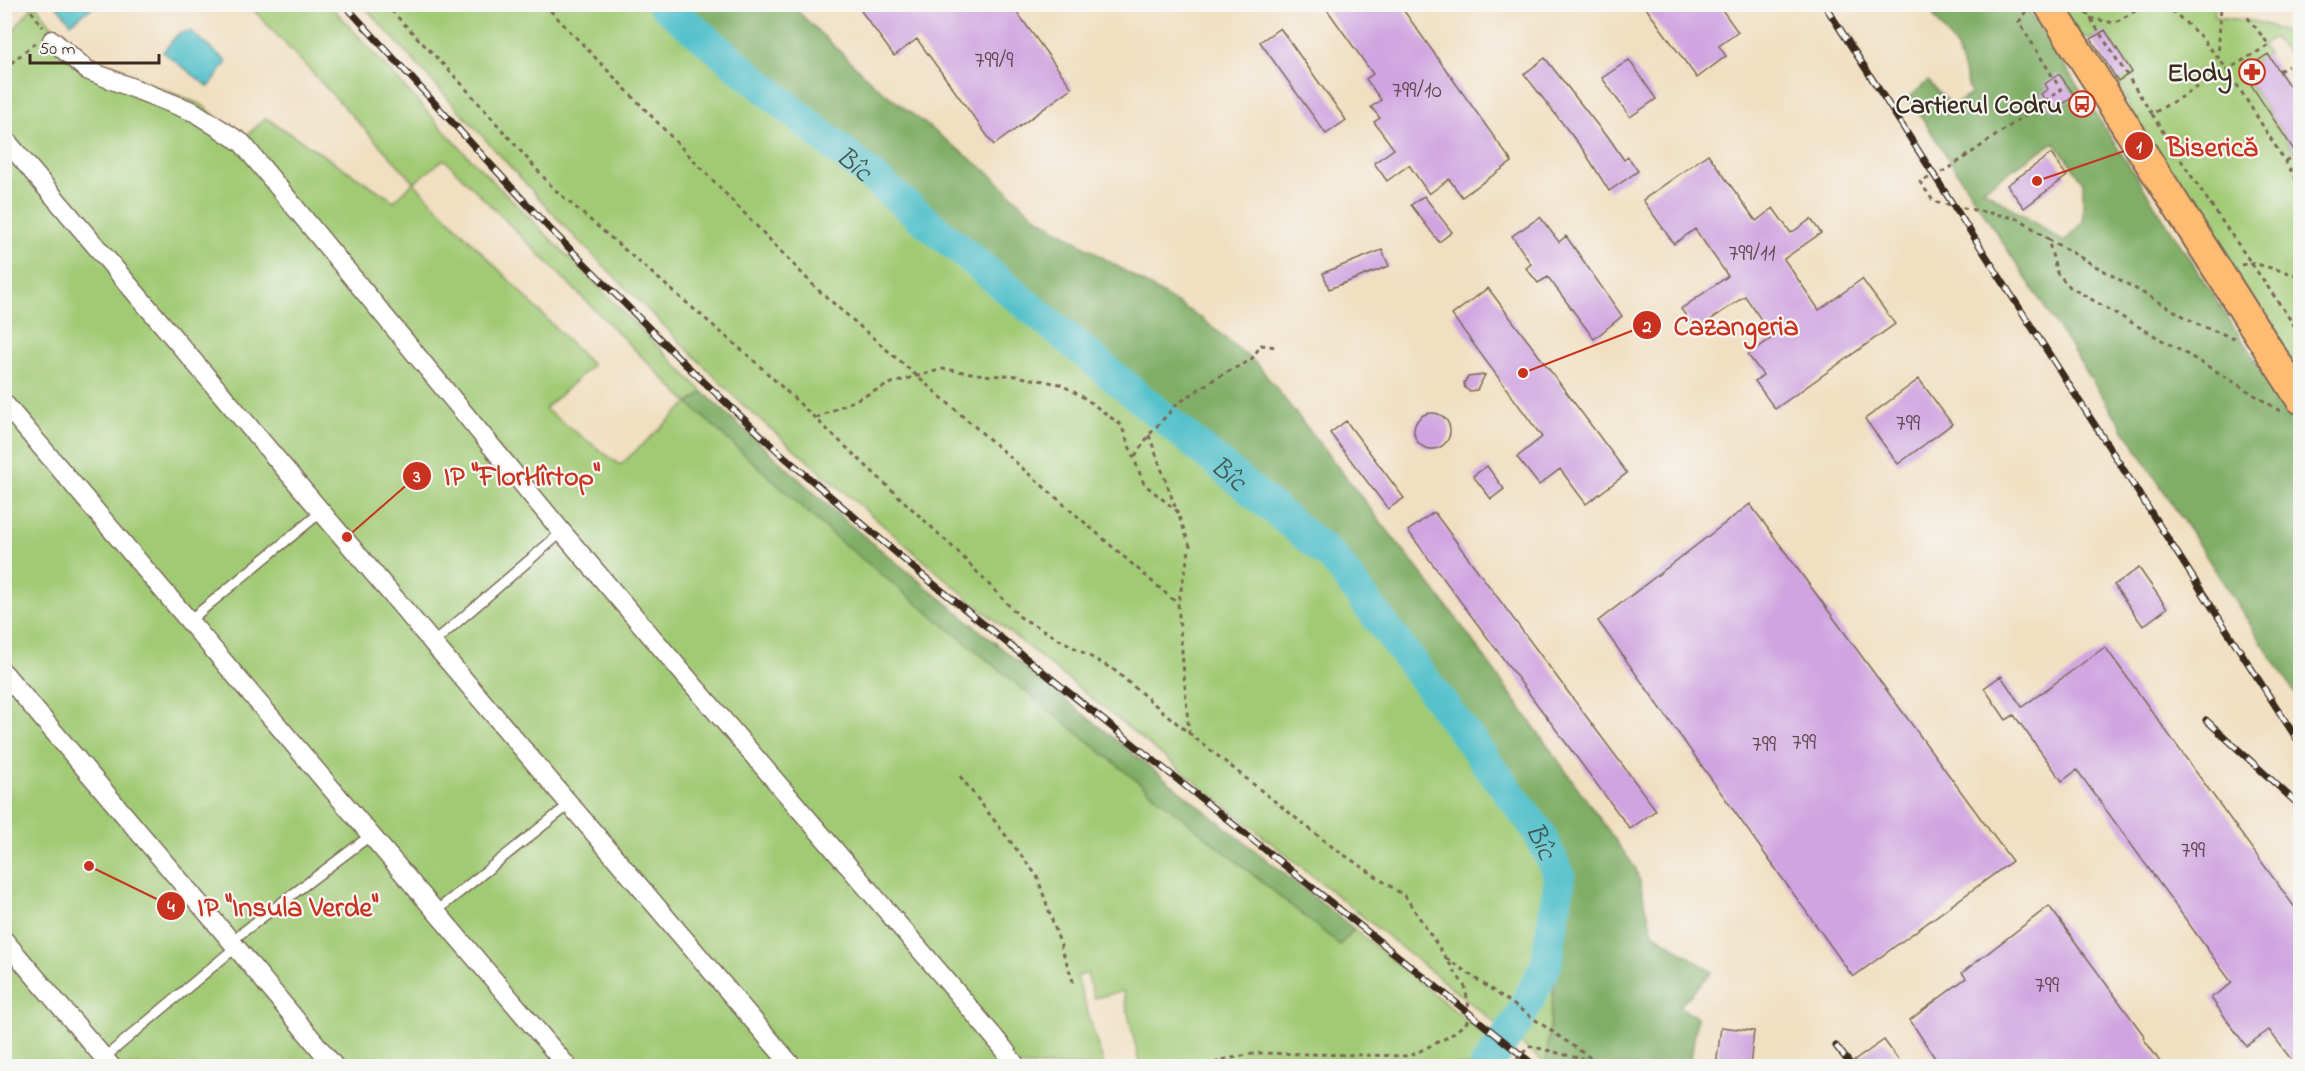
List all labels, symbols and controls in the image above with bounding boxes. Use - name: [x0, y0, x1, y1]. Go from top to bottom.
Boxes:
- scale bar: [30, 27, 159, 65]
- text: 50 m: [39, 37, 76, 63]
- house number: 799/9: [975, 44, 1014, 79]
- place label: Elody: [2167, 55, 2232, 94]
- pharmacy icon: Elody: [2237, 57, 2267, 87]
- house number: 799/10: [1392, 74, 1442, 109]
- place label: Cartierul Codru: [1895, 87, 2062, 126]
- bus stop icon: Cartierul Codru: [2067, 89, 2097, 119]
- callout: Biserică: [2124, 123, 2269, 169]
- text: Biserică: [2164, 129, 2258, 170]
- text: 1: [2136, 135, 2142, 161]
- water label: Bîc: [826, 138, 881, 194]
- house number: 799/11: [1728, 237, 1776, 272]
- callout: Cazangeria: [1632, 302, 1811, 348]
- text: Cazangeria: [1673, 308, 1799, 350]
- text: 2: [1642, 315, 1652, 341]
- house number: 799: [1896, 407, 1921, 442]
- water label: Bîc: [1200, 448, 1255, 503]
- callout: IP "FlorHîrtop": [402, 453, 612, 499]
- text: IP "FlorHîrtop": [444, 458, 601, 499]
- text: 3: [412, 465, 421, 491]
- house number: 799: [1792, 726, 1817, 761]
- house number: 799: [1752, 728, 1777, 763]
- water label: Bîc: [1513, 816, 1566, 868]
- house number: 799: [2181, 834, 2206, 869]
- callout: IP "Insula Verde": [156, 883, 391, 929]
- text: IP "Insula Verde": [197, 889, 379, 930]
- text: 4: [167, 895, 175, 921]
- house number: 799: [2035, 969, 2060, 1004]

